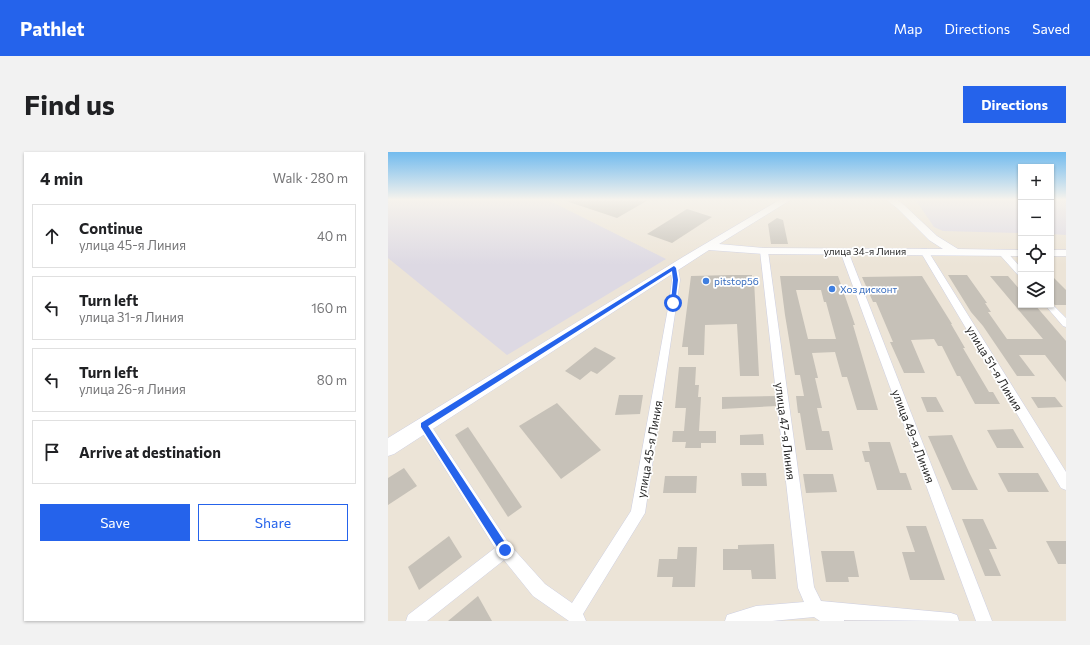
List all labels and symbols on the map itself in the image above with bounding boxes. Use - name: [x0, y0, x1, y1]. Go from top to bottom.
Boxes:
- street label: улица 34-я Линия: [824, 245, 906, 257]
- place label: pitstop56: [714, 275, 759, 287]
- marker: pitstop56: [701, 276, 711, 286]
- place label: Хоз дисконт: [840, 283, 897, 295]
- marker: Хоз дисконт: [827, 284, 837, 294]
- route start: [664, 294, 682, 312]
- street label: улица 51-я Линия: [964, 323, 1026, 413]
- street label: улица 47-я Линия: [773, 382, 799, 480]
- street label: улица 49-я Линия: [890, 387, 938, 485]
- street label: улица 45-я Линия: [634, 399, 664, 499]
- route end: [496, 541, 514, 559]

